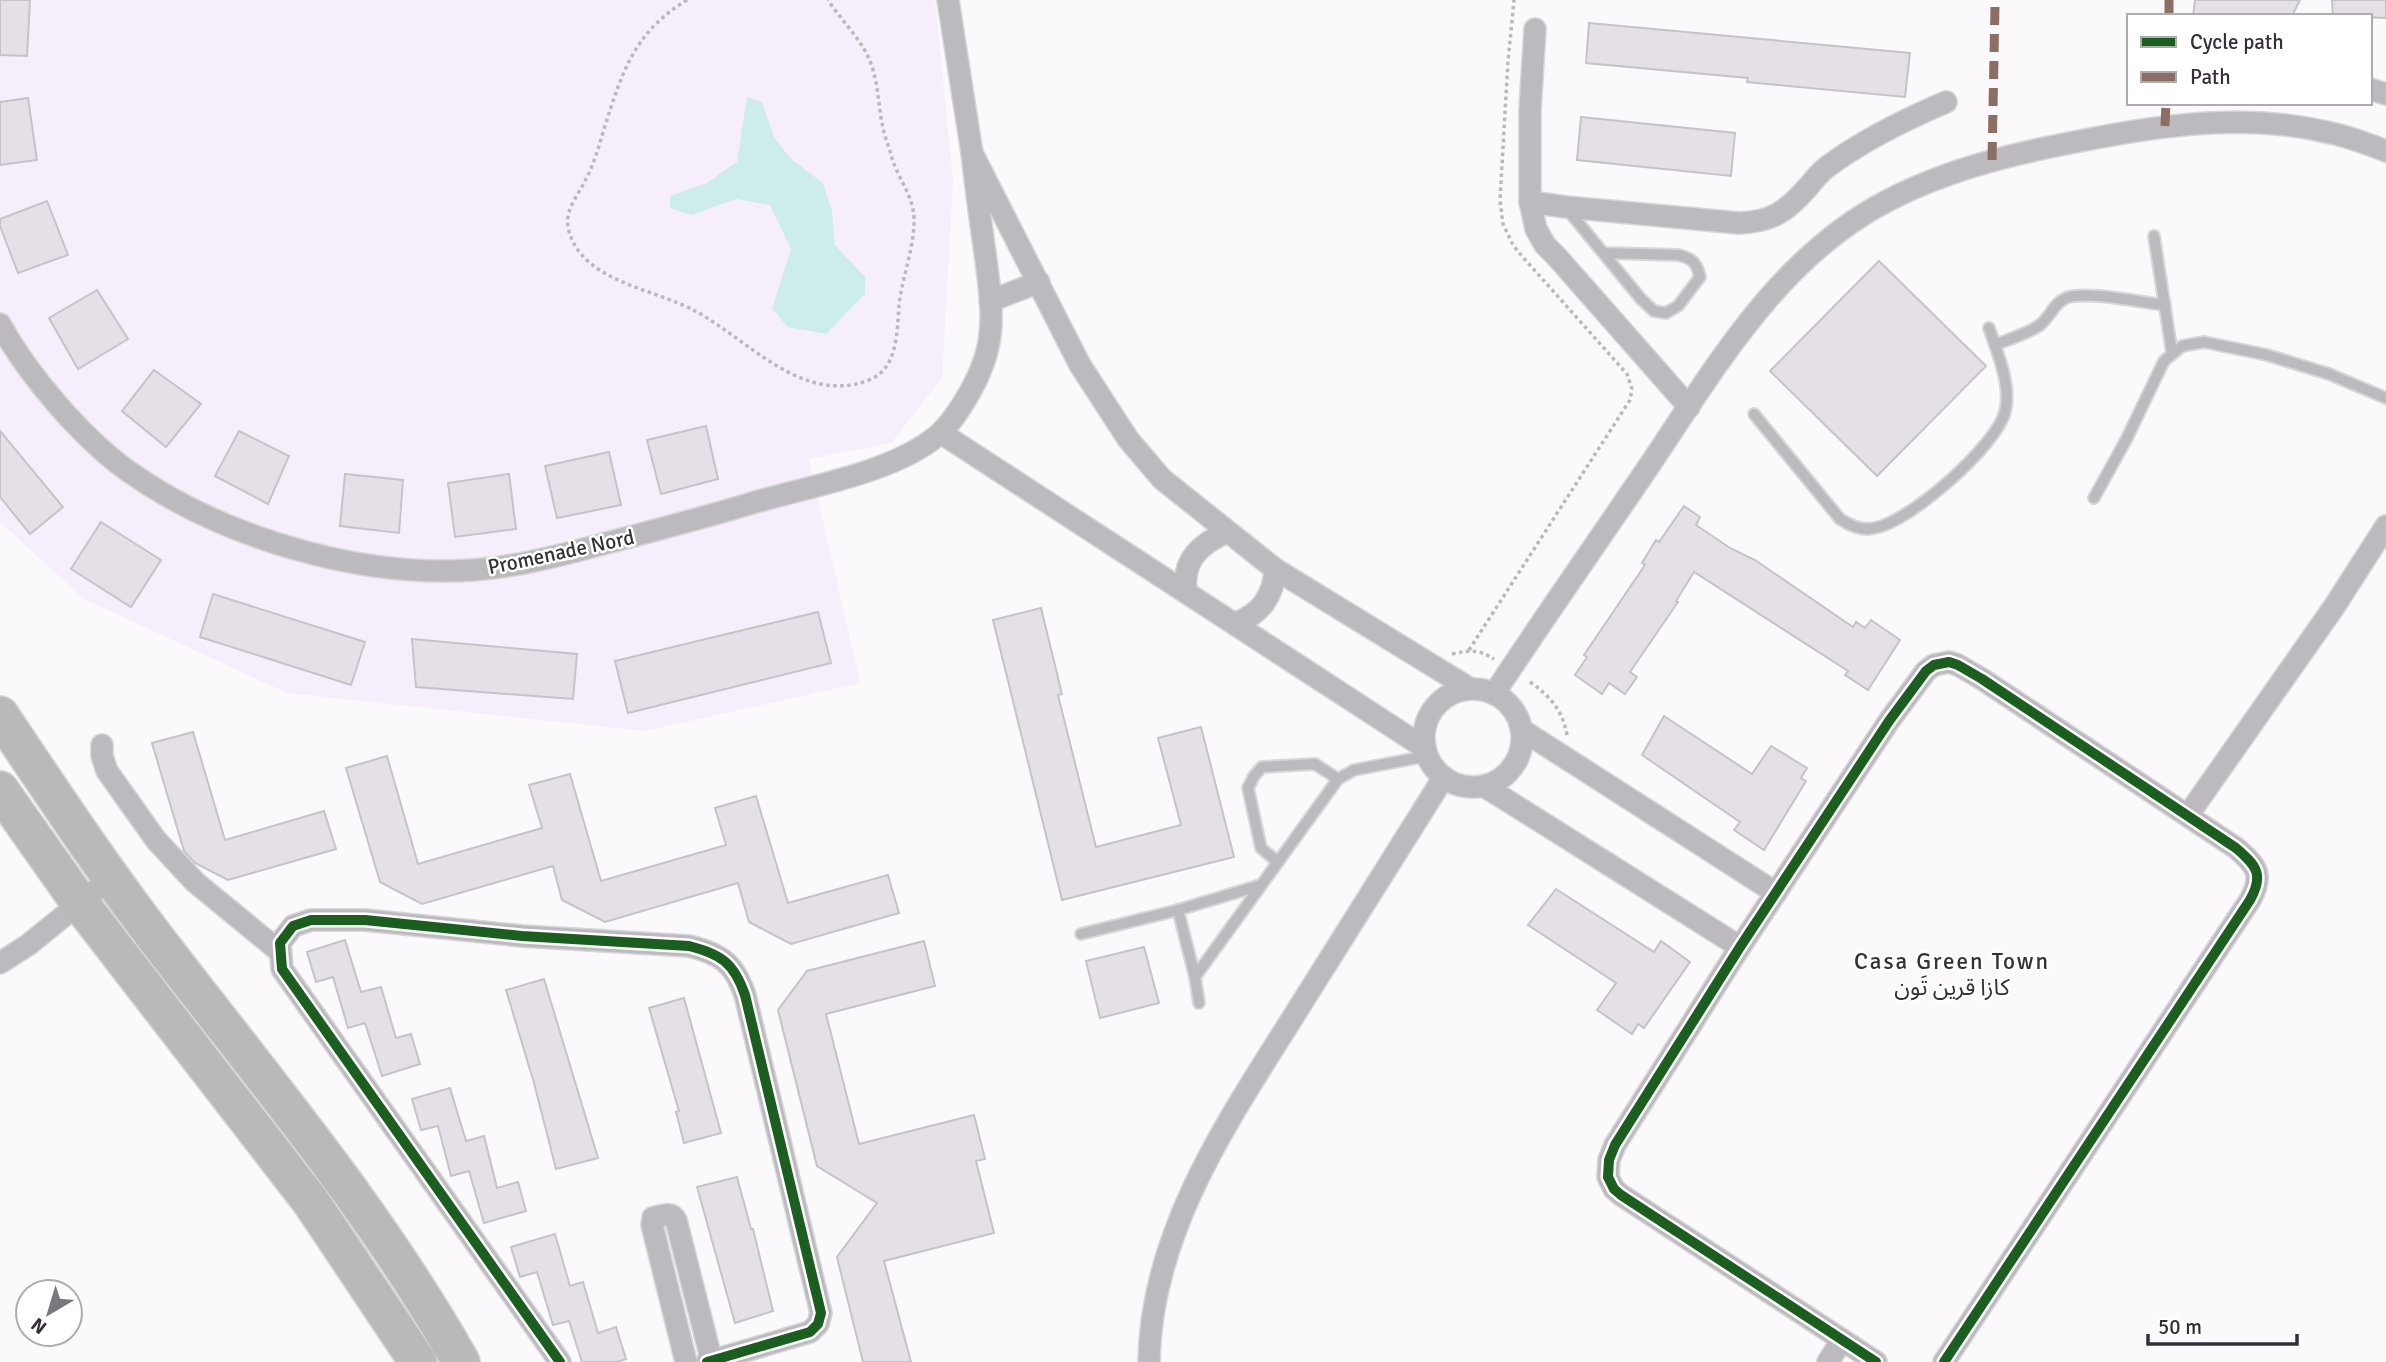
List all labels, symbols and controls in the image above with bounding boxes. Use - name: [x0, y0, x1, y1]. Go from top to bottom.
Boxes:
- legend: [2127, 14, 2372, 105]
- text: Cycle path: [2190, 29, 2284, 55]
- text: Path: [2190, 64, 2231, 90]
- street label: Promenade Nord: [485, 524, 637, 580]
- district label: Casa Green Town كازا قرين تَون: [1854, 947, 2050, 1002]
- north arrow: [14, 1278, 84, 1348]
- scale bar: [2148, 1302, 2297, 1346]
- text: N: [27, 1312, 52, 1339]
- text: 50 m: [2158, 1314, 2202, 1340]

